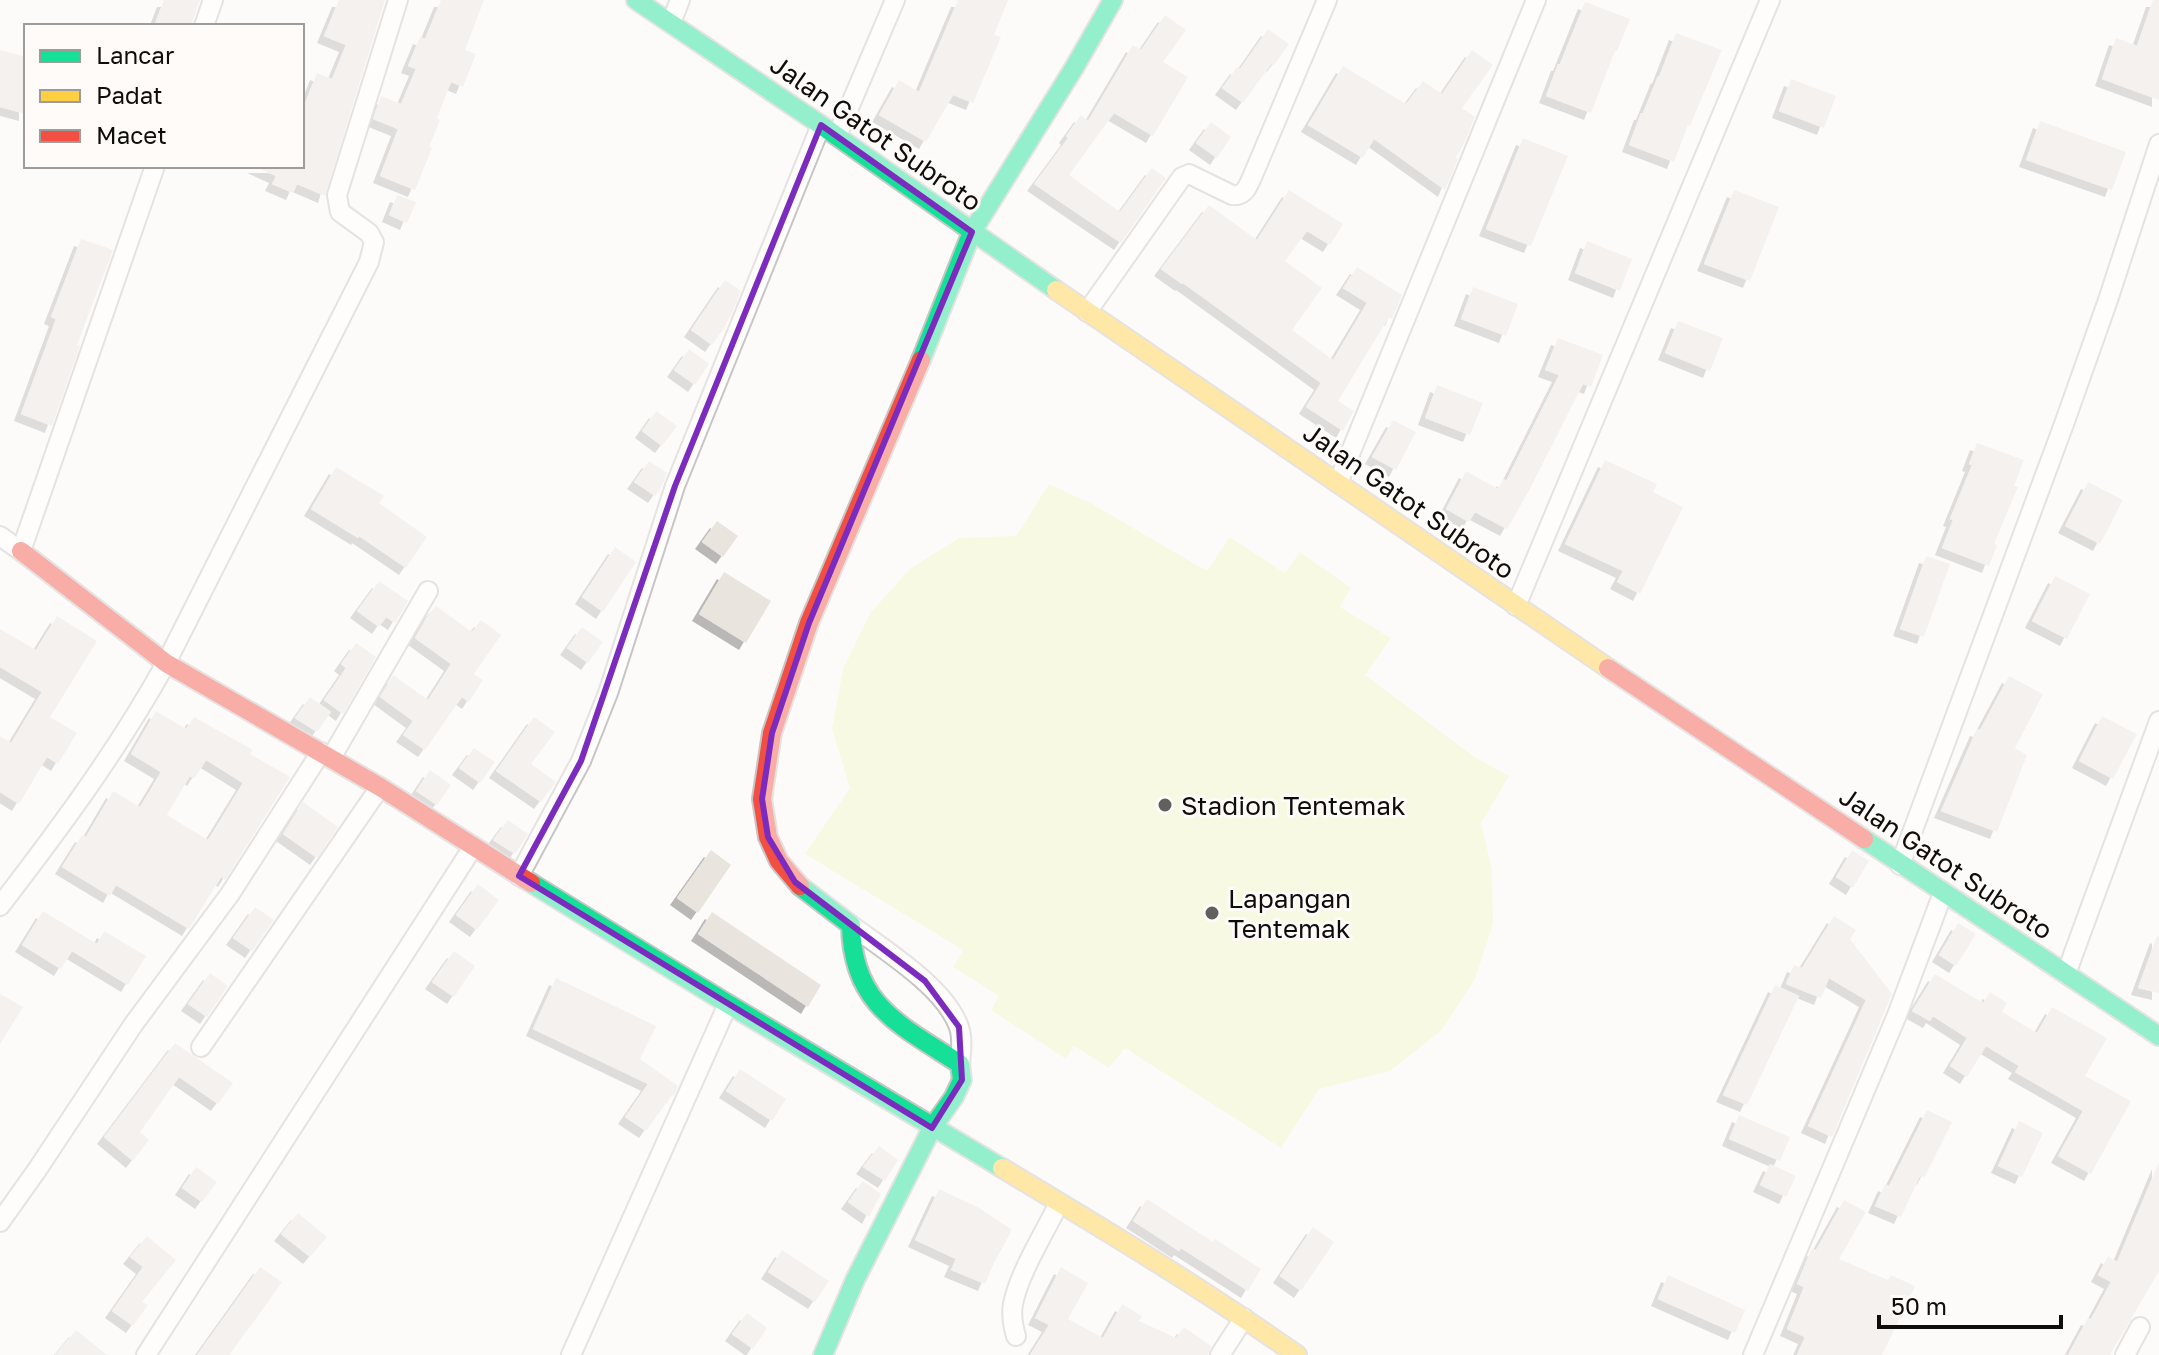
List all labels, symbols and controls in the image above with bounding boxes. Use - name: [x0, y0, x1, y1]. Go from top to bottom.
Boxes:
- legend: [24, 24, 304, 168]
- text: Lancar: [96, 40, 174, 69]
- street label: Jalan Gatot Subroto: [765, 49, 987, 217]
- text: Padat: [96, 80, 163, 109]
- text: Macet: [96, 120, 167, 149]
- street label: Jalan Gatot Subroto: [1298, 417, 1520, 585]
- street label: Jalan Gatot Subroto: [1834, 780, 2058, 946]
- place label: Stadion Tentemak: [1181, 790, 1406, 821]
- marker: Stadion Tentemak: [1156, 796, 1174, 814]
- place label: Lapangan Tentemak: [1228, 883, 1351, 944]
- marker: Lapangan Tentemak: [1203, 904, 1221, 922]
- scale bar: [1879, 1279, 2061, 1329]
- text: 50 m: [1891, 1291, 1947, 1320]

